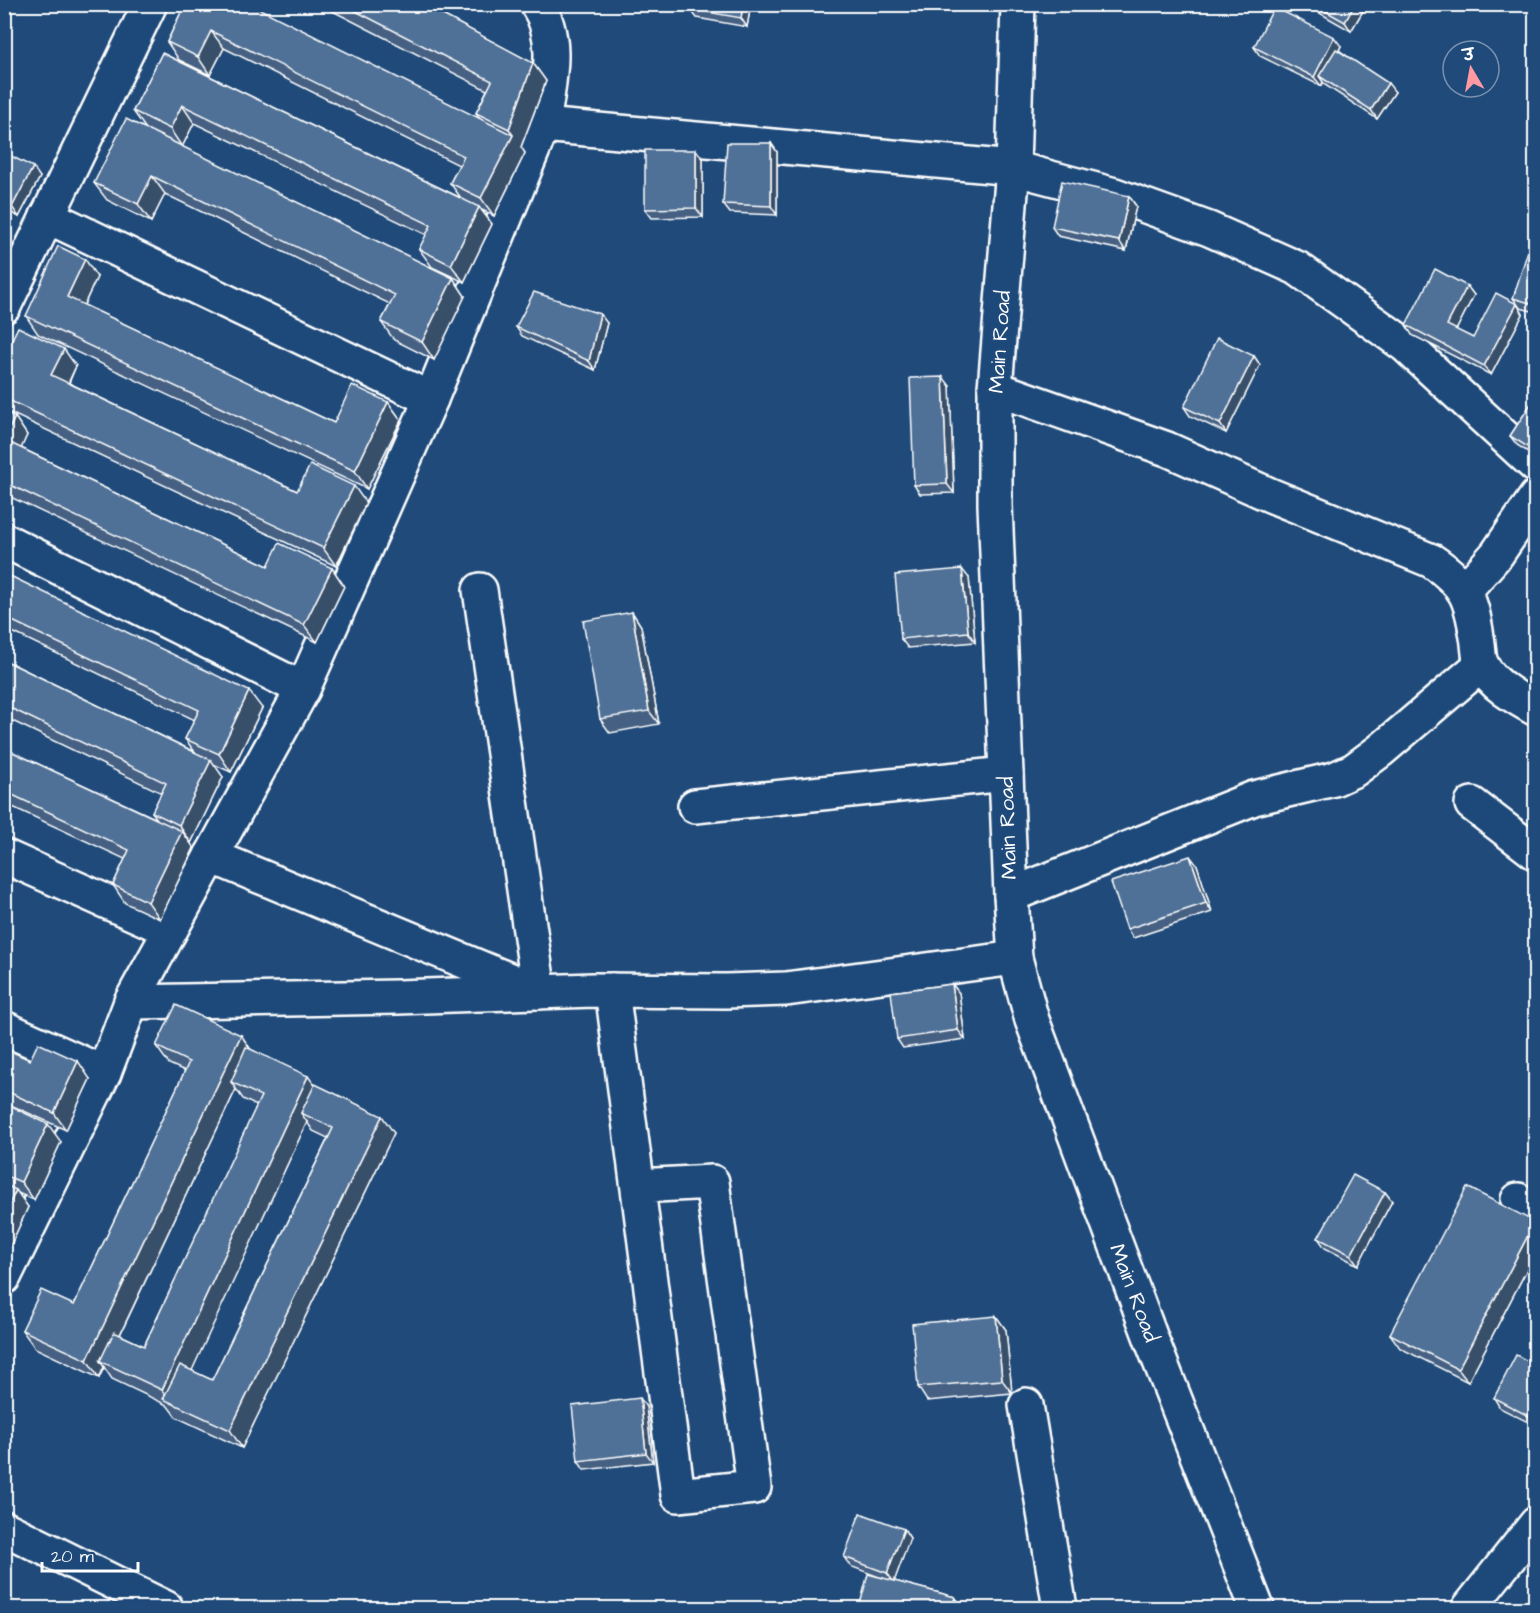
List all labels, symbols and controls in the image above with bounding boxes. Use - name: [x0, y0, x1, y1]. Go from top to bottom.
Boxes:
- north arrow: [1441, 39, 1501, 99]
- text: उ: [1459, 43, 1477, 67]
- street label: Main Road: [981, 290, 1019, 394]
- street label: Main Road: [991, 776, 1025, 880]
- street label: Main Road: [1101, 1239, 1167, 1347]
- scale bar: [42, 1535, 138, 1573]
- text: 20 m: [51, 1544, 94, 1569]

